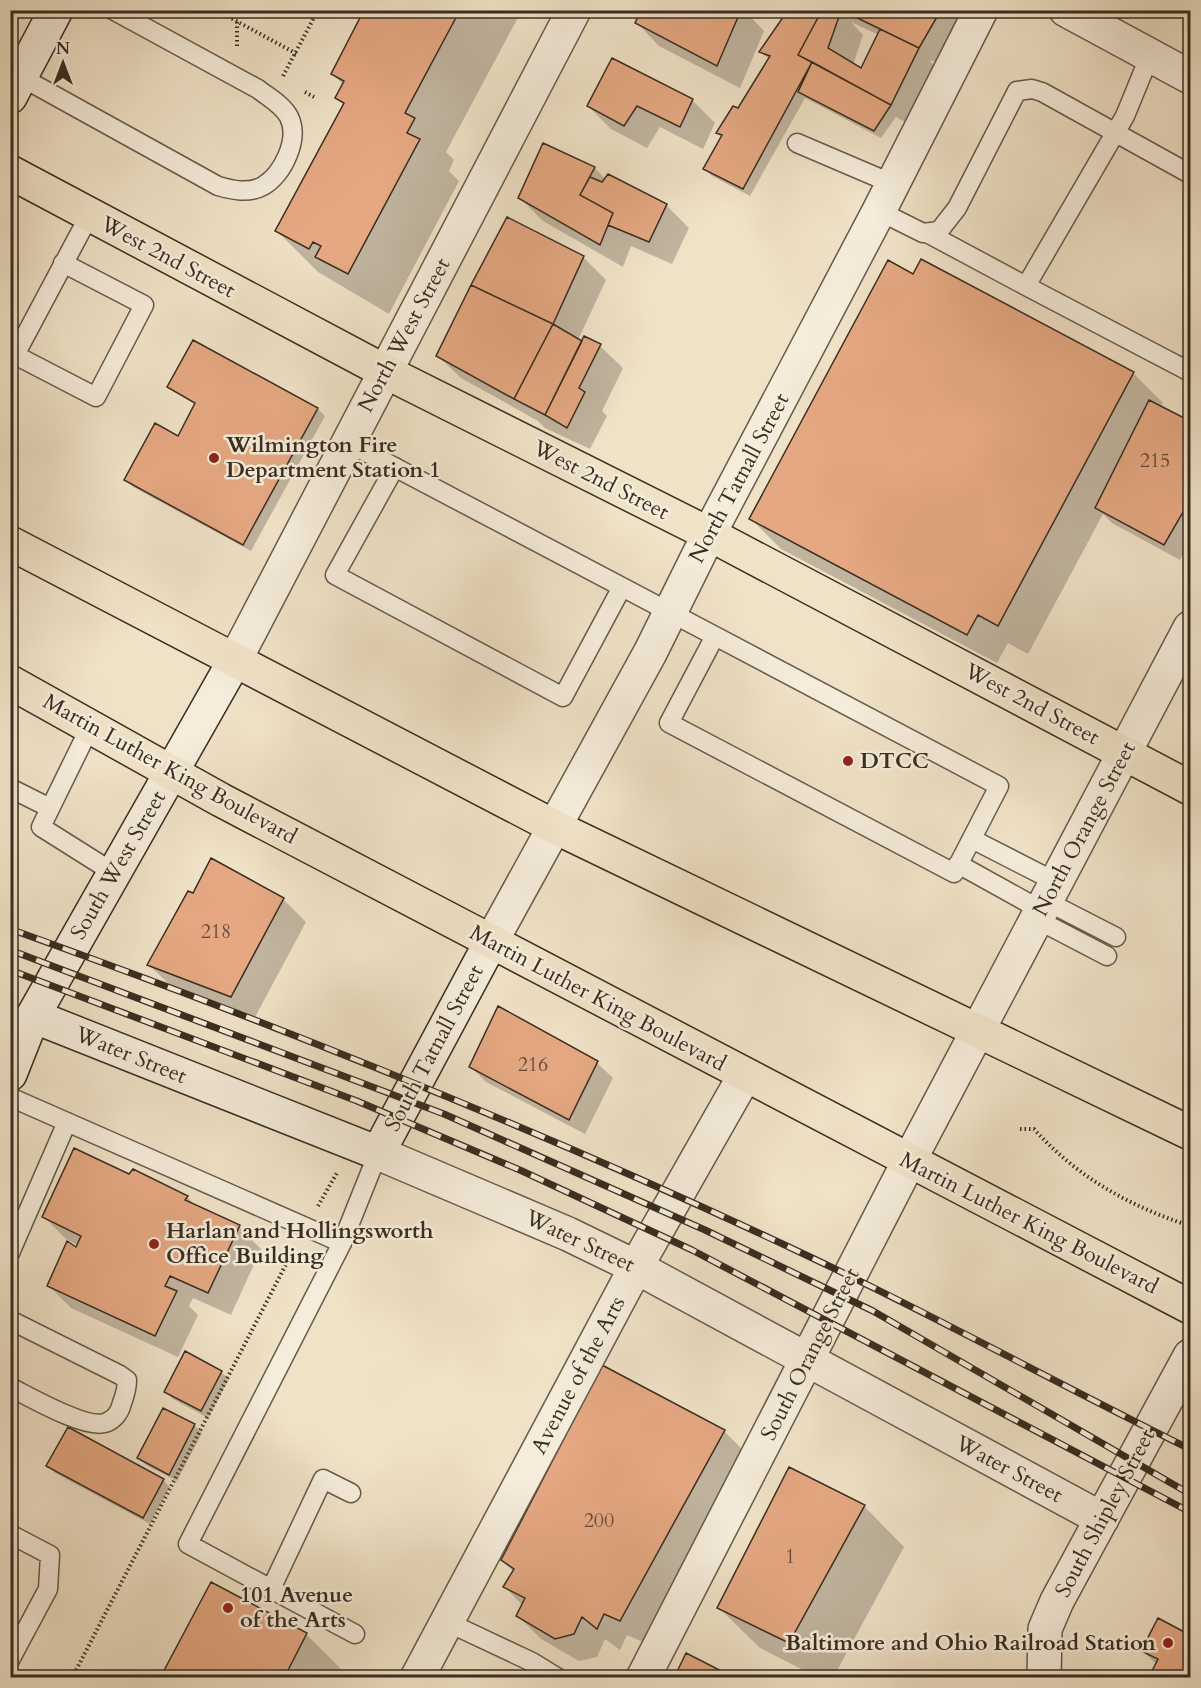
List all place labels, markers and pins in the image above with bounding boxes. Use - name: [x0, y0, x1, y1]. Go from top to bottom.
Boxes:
- place label: Wilmington Fire Department Station 1: [225, 430, 441, 485]
- marker: Wilmington Fire Department Station 1: [207, 451, 221, 465]
- place label: DTCC: [860, 746, 929, 776]
- marker: DTCC: [841, 754, 855, 768]
- place label: Harlan and Hollingsworth Office Building: [166, 1216, 434, 1271]
- marker: Harlan and Hollingsworth Office Building: [147, 1237, 161, 1251]
- place label: 101 Avenue of the Arts: [240, 1580, 353, 1635]
- marker: 101 Avenue of the Arts: [221, 1601, 235, 1615]
- place label: Baltimore and Ohio Railroad Station: [785, 1628, 1156, 1658]
- marker: Baltimore and Ohio Railroad Station: [1161, 1636, 1175, 1650]

